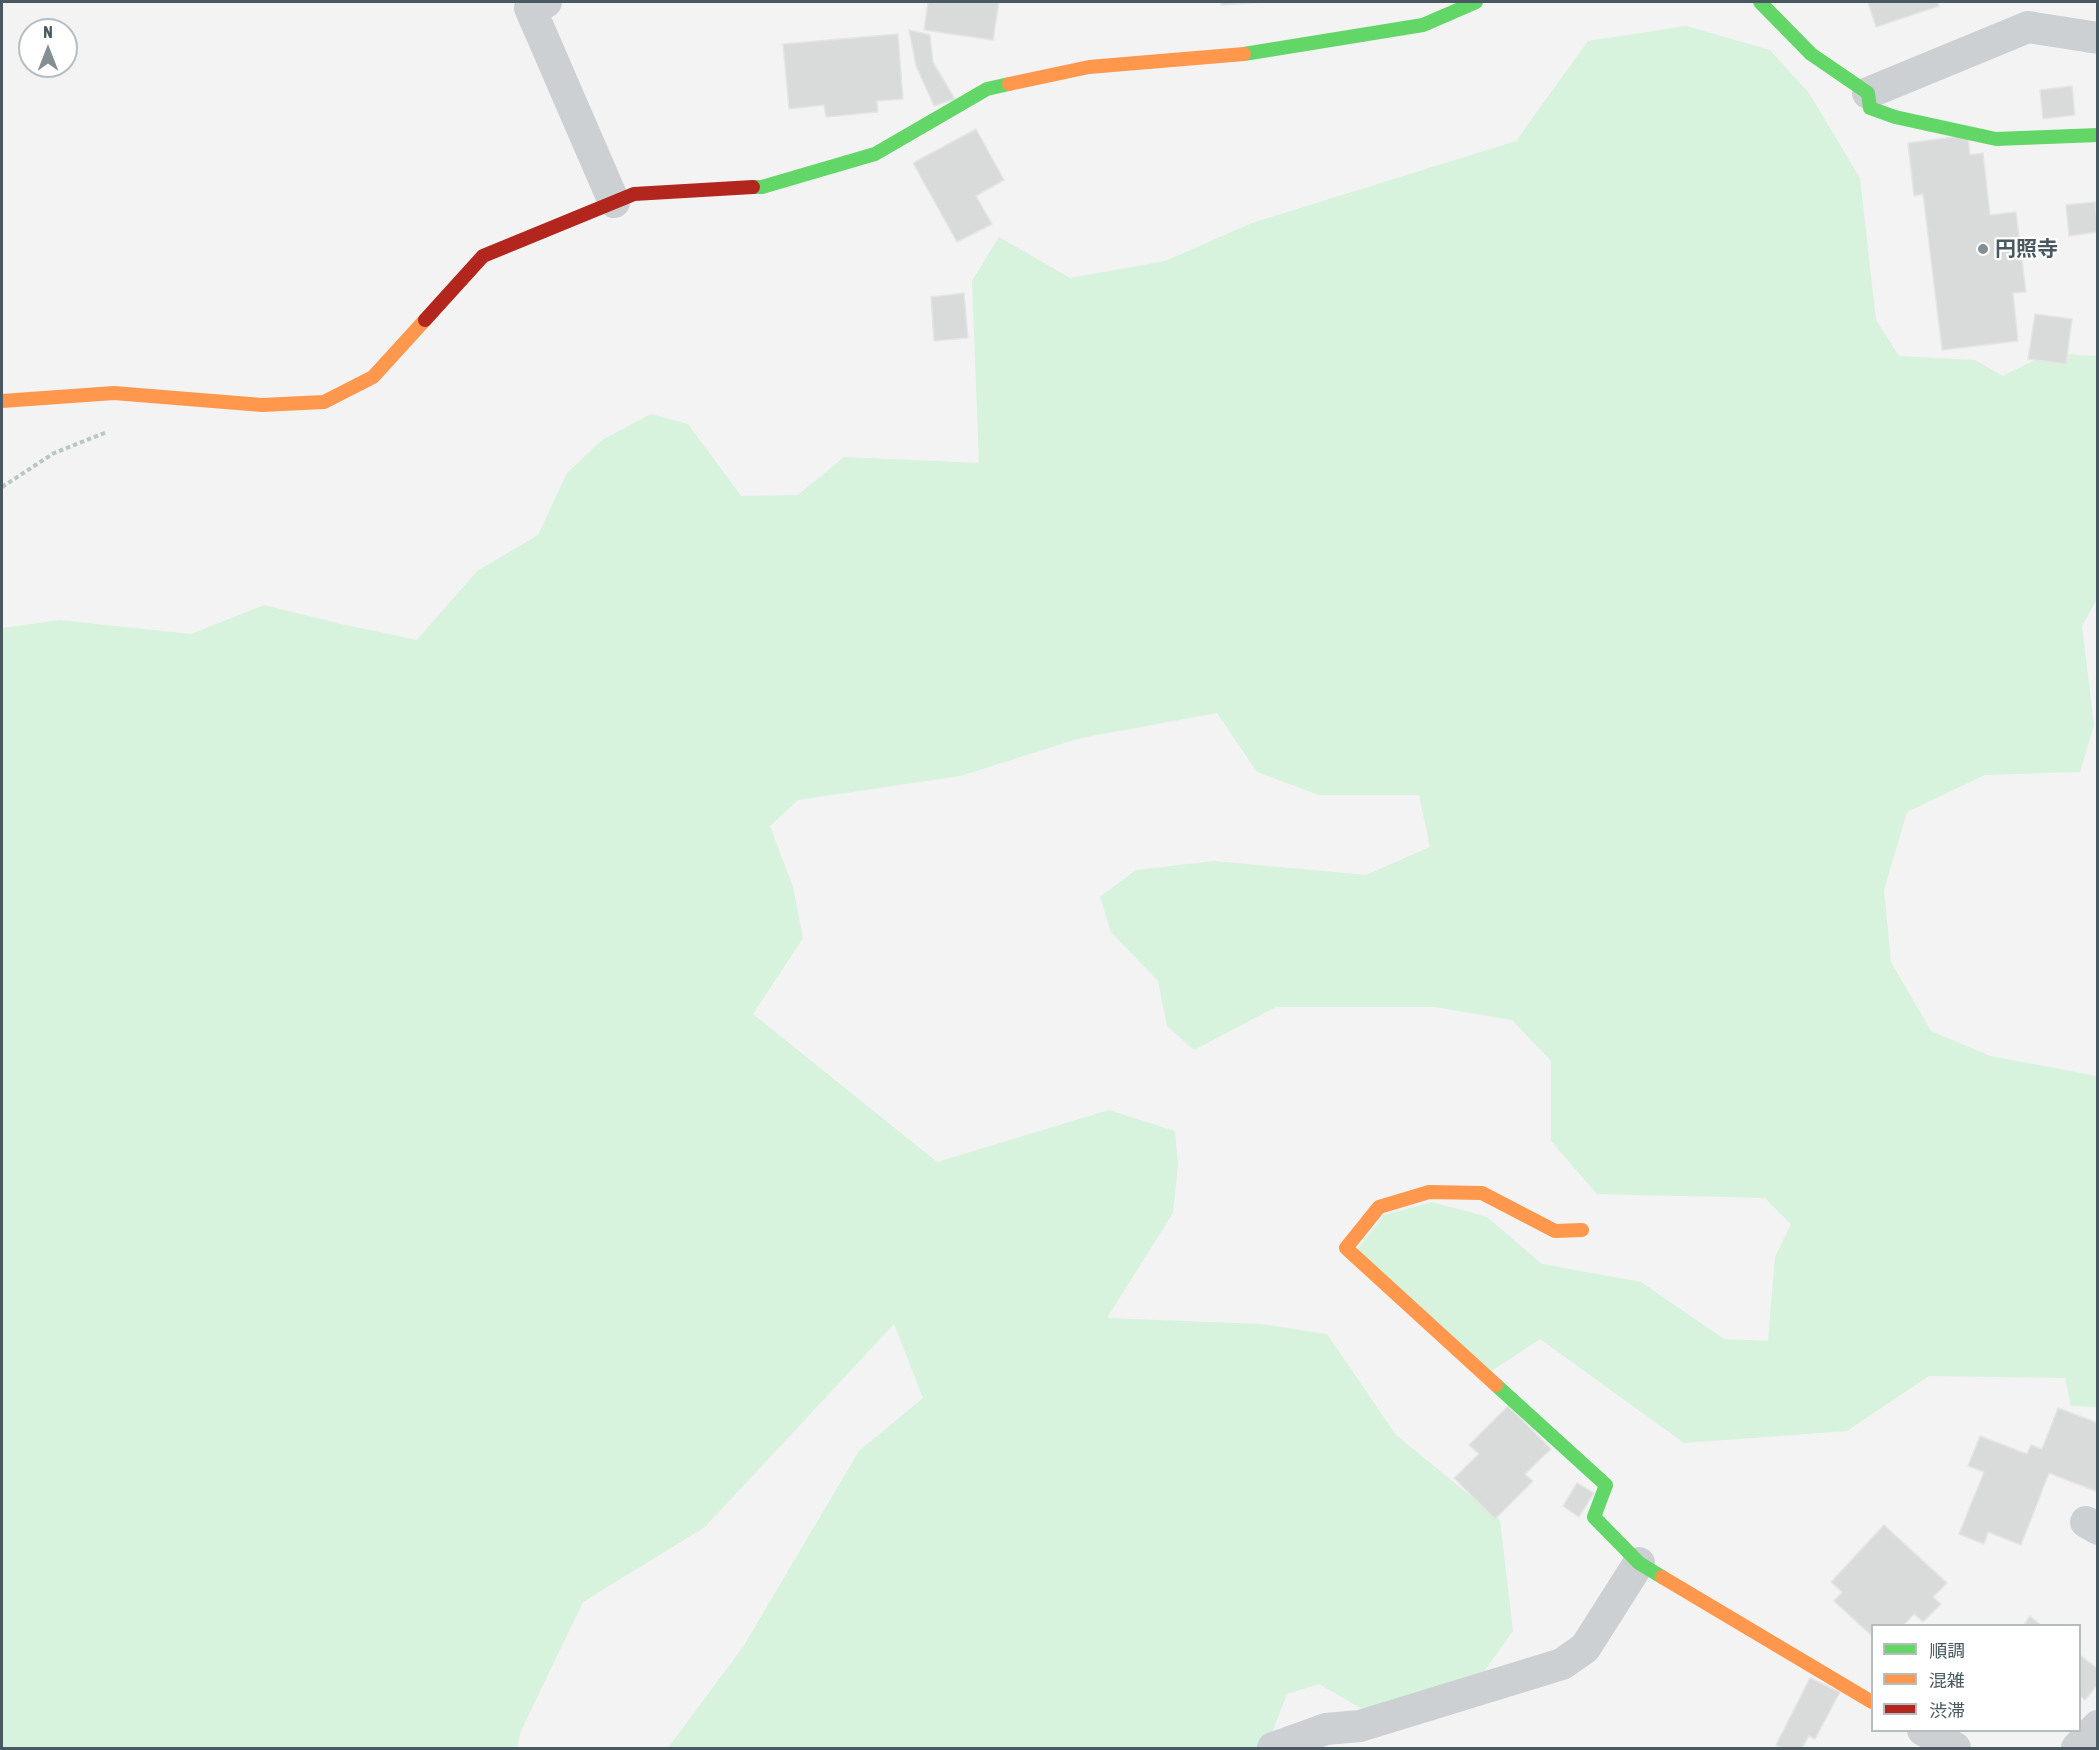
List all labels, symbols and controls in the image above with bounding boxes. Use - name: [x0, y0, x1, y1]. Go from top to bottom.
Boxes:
- north arrow: [18, 18, 78, 78]
- text: N: [43, 23, 53, 41]
- place label: 円照寺: [1995, 236, 2058, 262]
- marker: 円照寺: [1976, 242, 1990, 256]
- legend: [1871, 1624, 2081, 1732]
- text: 順調: [1929, 1640, 1965, 1661]
- text: 混雑: [1929, 1670, 1965, 1691]
- text: 渋滞: [1929, 1700, 1965, 1721]

